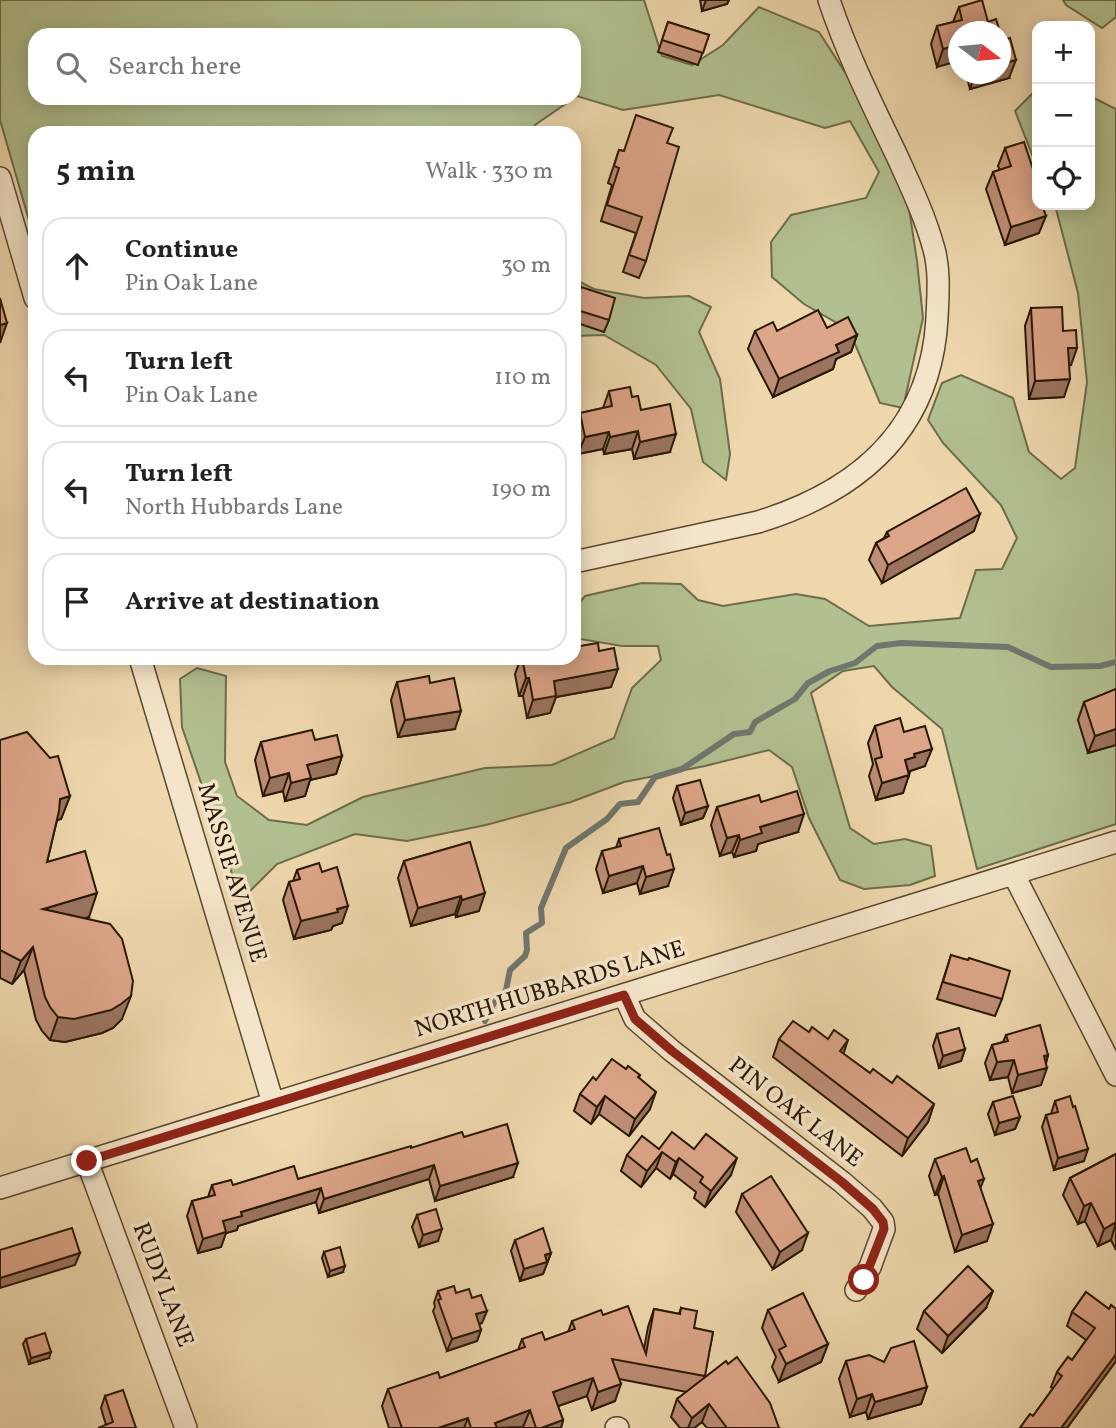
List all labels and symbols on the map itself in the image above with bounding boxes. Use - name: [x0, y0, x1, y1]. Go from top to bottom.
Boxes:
- north arrow: [948, 21, 1011, 84]
- street label: MASSIE AVENUE: [188, 779, 274, 967]
- street label: NORTH HUBBARDS LANE: [411, 933, 689, 1047]
- street label: PIN OAK LANE: [720, 1050, 870, 1176]
- route end: [71, 1145, 102, 1176]
- street label: RUDY LANE: [123, 1218, 201, 1352]
- route start: [848, 1264, 879, 1295]

